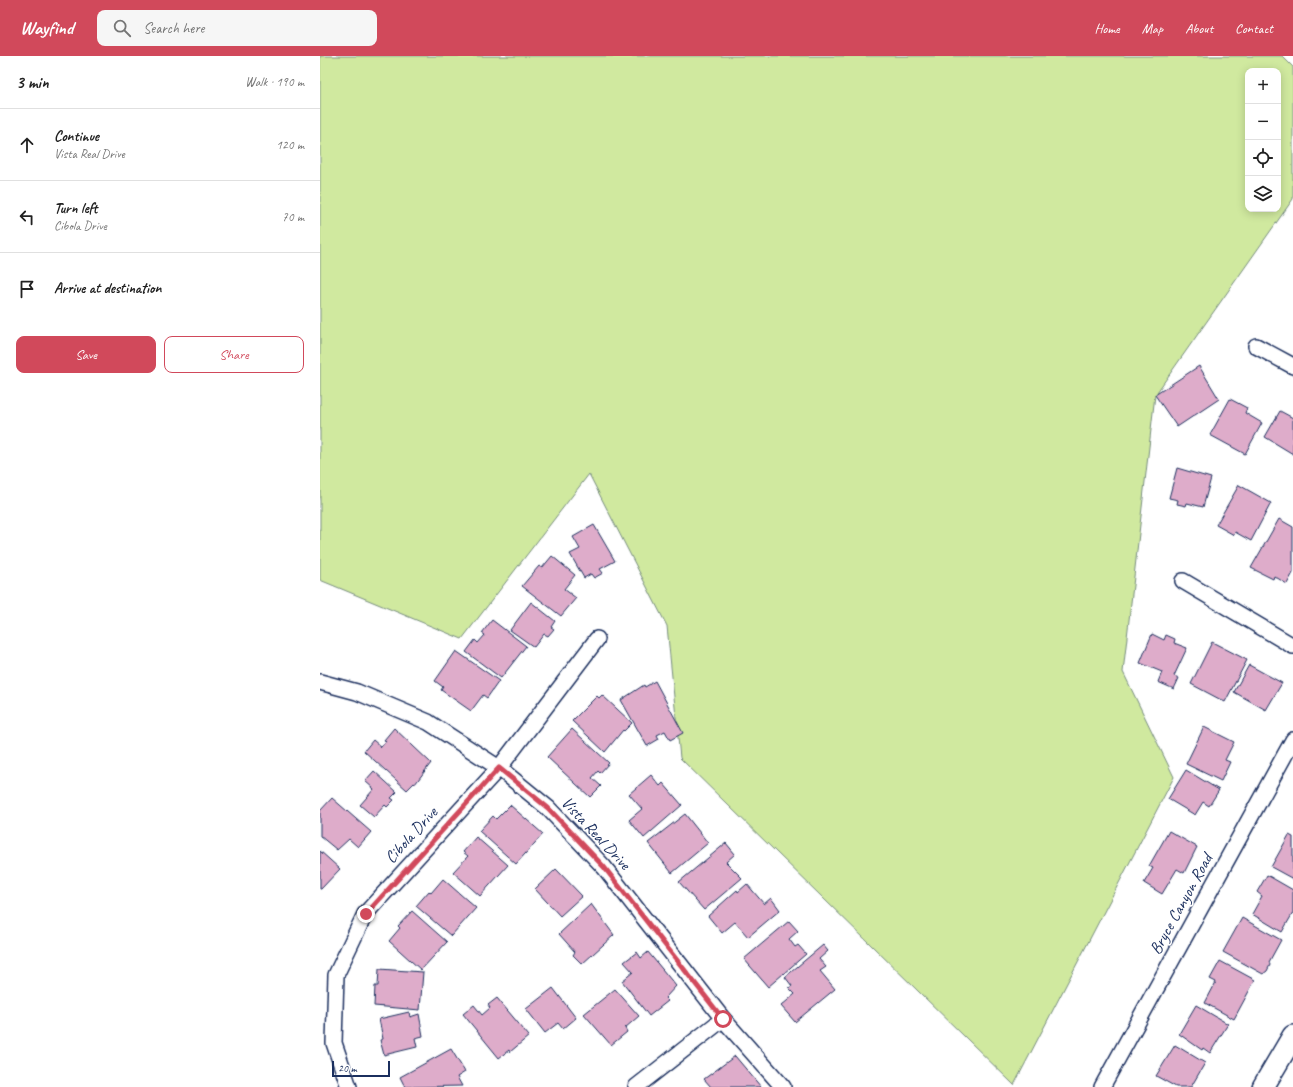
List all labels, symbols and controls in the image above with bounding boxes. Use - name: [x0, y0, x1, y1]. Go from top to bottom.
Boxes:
- search box: [97, 10, 377, 46]
- text: Wayfind: [20, 16, 73, 40]
- icon: search: [111, 17, 133, 39]
- text: Search here: [143, 19, 204, 38]
- text: Home: [1094, 20, 1120, 37]
- text: Map: [1142, 20, 1163, 37]
- text: About: [1185, 20, 1213, 37]
- text: Contact: [1235, 20, 1273, 37]
- map controls: [1245, 68, 1281, 212]
- button: +: [1245, 68, 1281, 104]
- text: 3 min: [16, 72, 49, 93]
- text: Walk · 190 m: [245, 74, 304, 90]
- button: −: [1245, 104, 1281, 140]
- text: Continue: [54, 127, 99, 146]
- icon: ahead: [16, 134, 38, 156]
- text: 120 m: [276, 137, 304, 153]
- button: locate: [1245, 140, 1281, 176]
- text: Vista Real Drive: [54, 146, 125, 162]
- button: layers: [1245, 176, 1281, 212]
- text: Turn left: [54, 199, 97, 218]
- icon: left: [16, 206, 38, 228]
- text: 70 m: [282, 209, 304, 225]
- text: Cibola Drive: [54, 218, 107, 234]
- icon: arrive: [16, 278, 38, 300]
- text: Arrive at destination: [54, 279, 161, 298]
- button: Save: [16, 336, 156, 373]
- button: Share: [164, 336, 304, 373]
- street label: Vista Real Drive: [557, 792, 636, 875]
- street label: Cibola Drive: [380, 801, 443, 868]
- street label: Bryce Canyon Road: [1145, 848, 1218, 958]
- route end: [357, 905, 375, 923]
- route start: [714, 1010, 732, 1028]
- scale bar: [332, 1059, 390, 1078]
- text: 20 m: [338, 1061, 357, 1075]

